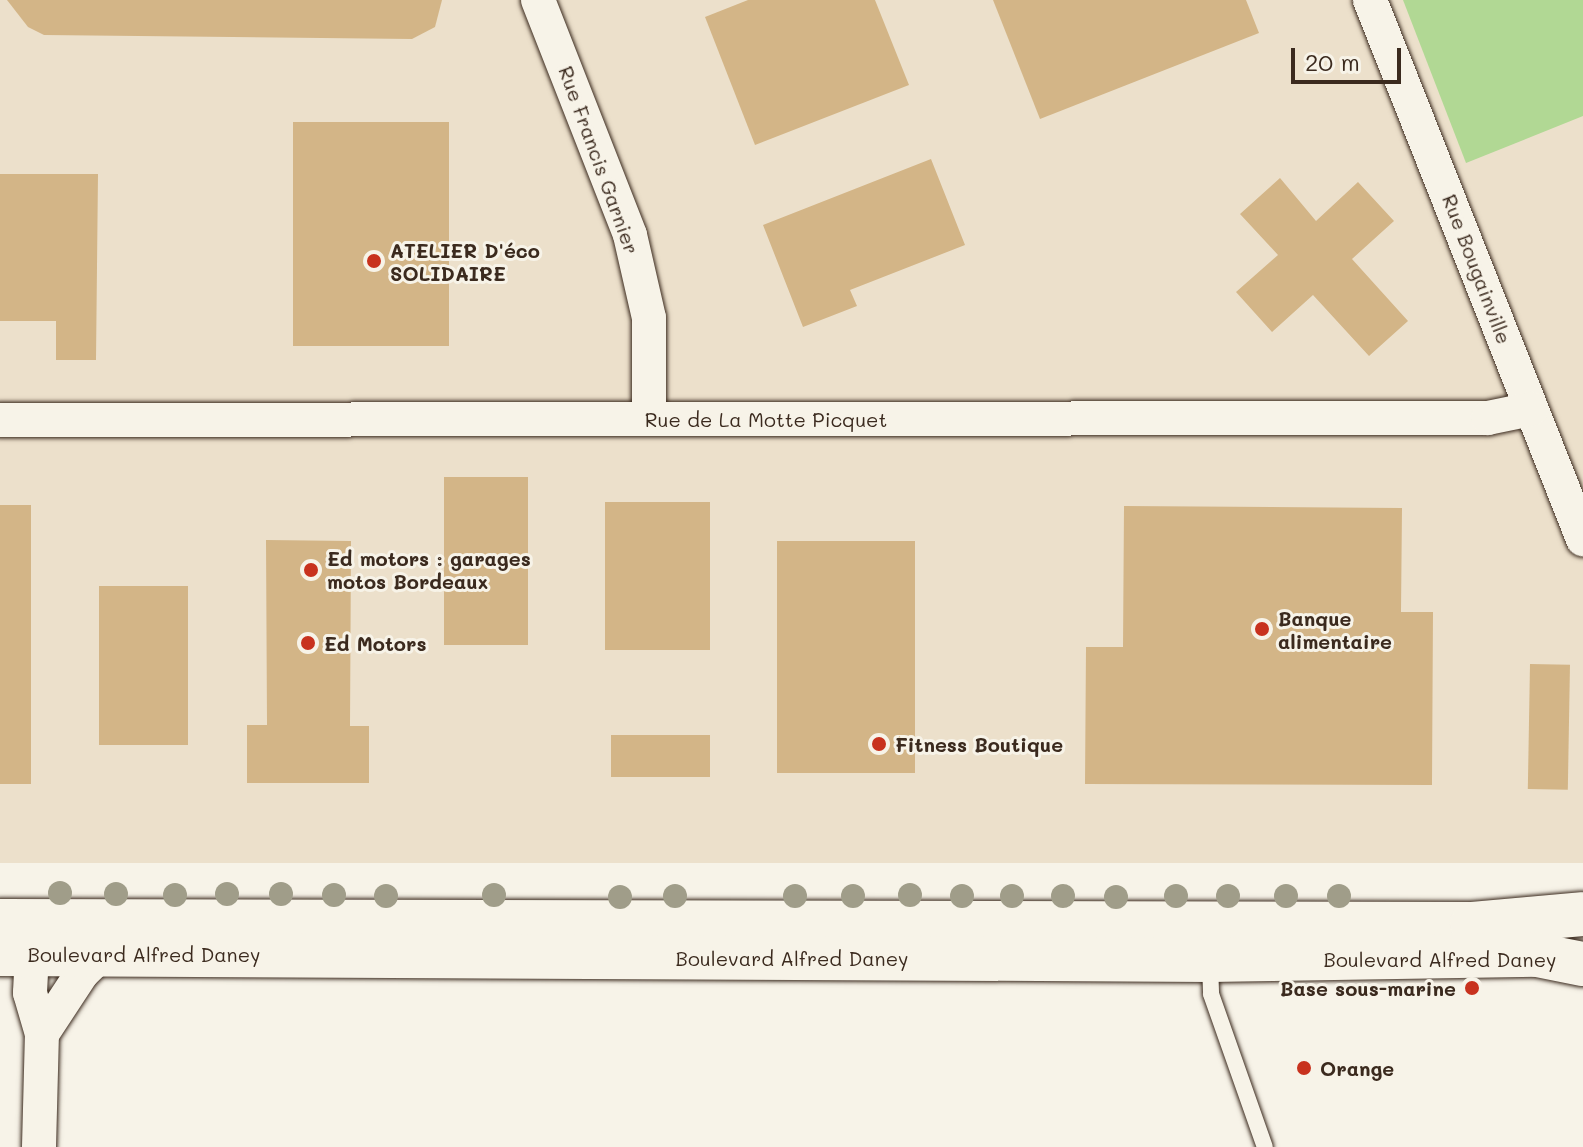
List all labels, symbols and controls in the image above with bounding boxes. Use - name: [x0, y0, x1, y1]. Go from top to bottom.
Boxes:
- scale bar: [1295, 32, 1405, 82]
- text: 20 m: [1305, 46, 1360, 77]
- street label: Rue Francis Garnier: [554, 63, 644, 257]
- street label: Rue Bougainville: [1437, 191, 1517, 347]
- place label: ATELIER D'éco SOLIDAIRE: [390, 238, 540, 285]
- marker: ATELIER D'éco SOLIDAIRE: [365, 252, 383, 270]
- street label: Rue de La Motte Picquet: [645, 407, 887, 431]
- place label: Ed motors : garages motos Bordeaux: [327, 546, 531, 593]
- marker: Ed motors : garages motos Bordeaux: [302, 561, 320, 579]
- place label: Banque alimentaire: [1278, 606, 1392, 653]
- marker: Banque alimentaire: [1253, 620, 1271, 638]
- place label: Ed Motors: [324, 631, 426, 655]
- marker: Ed Motors: [299, 634, 317, 652]
- place label: Fitness Boutique: [895, 732, 1063, 756]
- marker: Fitness Boutique: [870, 735, 888, 753]
- street label: Boulevard Alfred Daney: [27, 942, 261, 966]
- street label: Boulevard Alfred Daney: [675, 946, 909, 970]
- street label: Boulevard Alfred Daney: [1323, 947, 1557, 971]
- place label: Base sous-marine: [1280, 976, 1456, 1000]
- marker: Base sous-marine: [1463, 979, 1481, 997]
- place label: Orange: [1320, 1056, 1394, 1080]
- marker: Orange: [1295, 1059, 1313, 1077]

